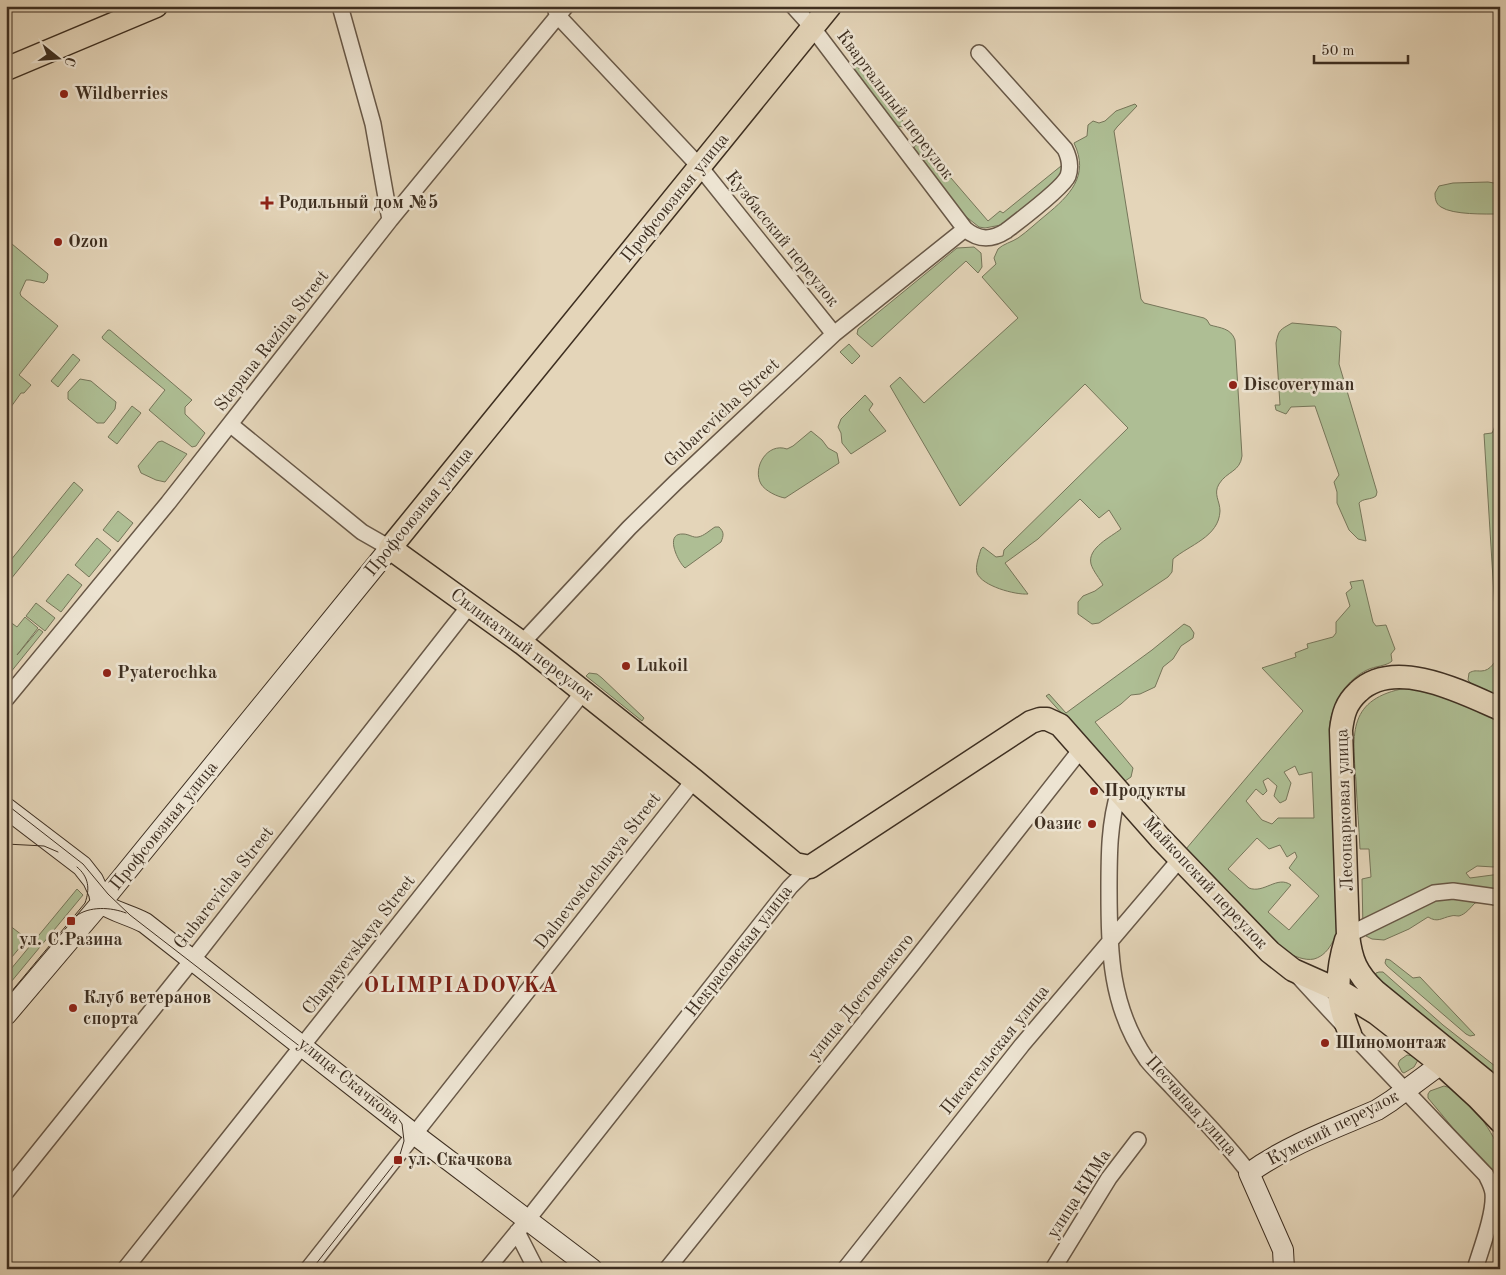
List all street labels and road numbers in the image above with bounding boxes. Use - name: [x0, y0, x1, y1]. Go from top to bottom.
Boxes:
- street label: Квартальный переулок: [833, 27, 957, 183]
- street label: Профсоюзная улица: [618, 130, 733, 267]
- street label: Кузбасский переулок: [722, 168, 842, 310]
- street label: Stepana Razina Street: [211, 267, 333, 415]
- street label: Gubarevicha Street: [661, 355, 783, 471]
- street label: Профсоюзная улица: [362, 444, 477, 581]
- street label: Силикатный переулок: [447, 585, 597, 705]
- street label: Лесопарковая улица: [1333, 728, 1357, 892]
- street label: Профсоюзная улица: [107, 758, 222, 895]
- street label: Dalnevostochnaya Street: [531, 789, 665, 953]
- street label: Майкопский переулок: [1139, 813, 1271, 953]
- street label: Gubarevicha Street: [171, 823, 277, 953]
- street label: Chapayevskaya Street: [299, 872, 419, 1018]
- street label: Некрасовская улица: [682, 882, 796, 1020]
- street label: улица Достоевского: [805, 930, 917, 1064]
- street label: Писательская улица: [937, 982, 1053, 1118]
- street label: улица Скачкова: [295, 1034, 404, 1128]
- street label: Песчаная улица: [1142, 1053, 1240, 1159]
- street label: Кумский переулок: [1264, 1087, 1402, 1169]
- street label: улица КИМа: [1044, 1146, 1114, 1242]

